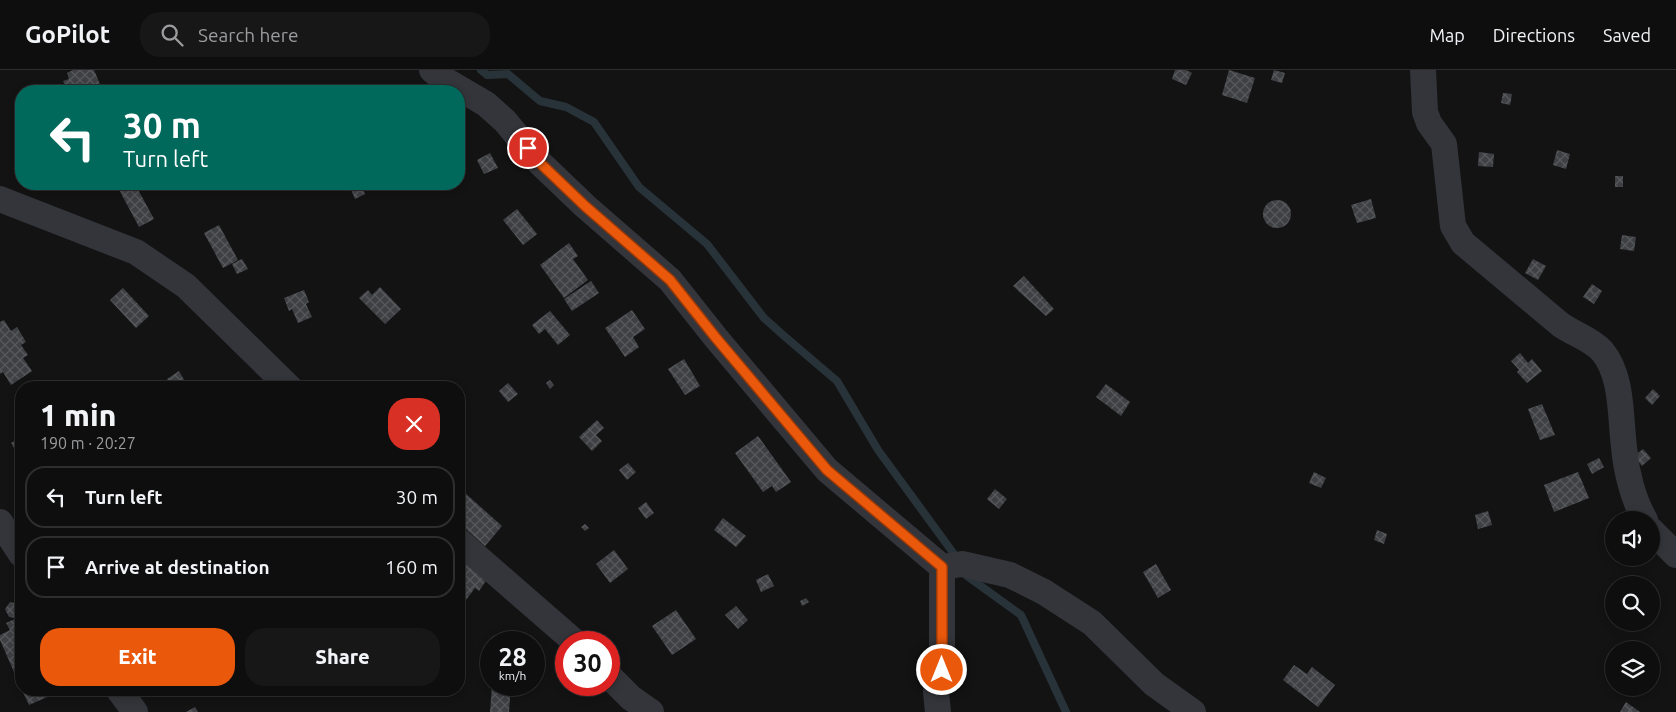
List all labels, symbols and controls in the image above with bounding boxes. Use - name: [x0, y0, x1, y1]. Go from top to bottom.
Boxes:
- search box: [140, 12, 490, 57]
- text: GoPilot: [25, 21, 110, 48]
- icon: search: [158, 21, 186, 49]
- text: Search here: [198, 24, 298, 46]
- text: Map: [1429, 25, 1465, 45]
- text: Directions: [1493, 25, 1575, 45]
- text: Saved: [1603, 25, 1651, 45]
- icon: left: [40, 105, 105, 170]
- text: 30 m: [123, 105, 201, 145]
- pin: [507, 127, 549, 169]
- icon: arrive: [514, 134, 542, 162]
- text: Turn left: [123, 146, 208, 171]
- text: 1 min: [40, 398, 116, 432]
- button: close: [388, 398, 440, 450]
- text: 190 m · 20:27: [40, 434, 136, 452]
- icon: left: [42, 483, 70, 511]
- text: Turn left: [85, 486, 163, 508]
- text: 30 m: [396, 486, 438, 508]
- map controls: [1605, 511, 1660, 696]
- button: sound: [1605, 511, 1660, 566]
- icon: arrive: [42, 553, 70, 581]
- text: Arrive at destination: [85, 556, 270, 578]
- text: 160 m: [385, 556, 438, 578]
- button: search: [1605, 576, 1660, 631]
- button: Exit: [40, 628, 235, 686]
- button: Share: [245, 628, 440, 686]
- speed limit sign: 30: [555, 631, 620, 696]
- button: layers: [1605, 641, 1660, 696]
- text: 28: [498, 643, 527, 671]
- position arrow: [915, 643, 967, 695]
- text: km/h: [499, 669, 526, 682]

